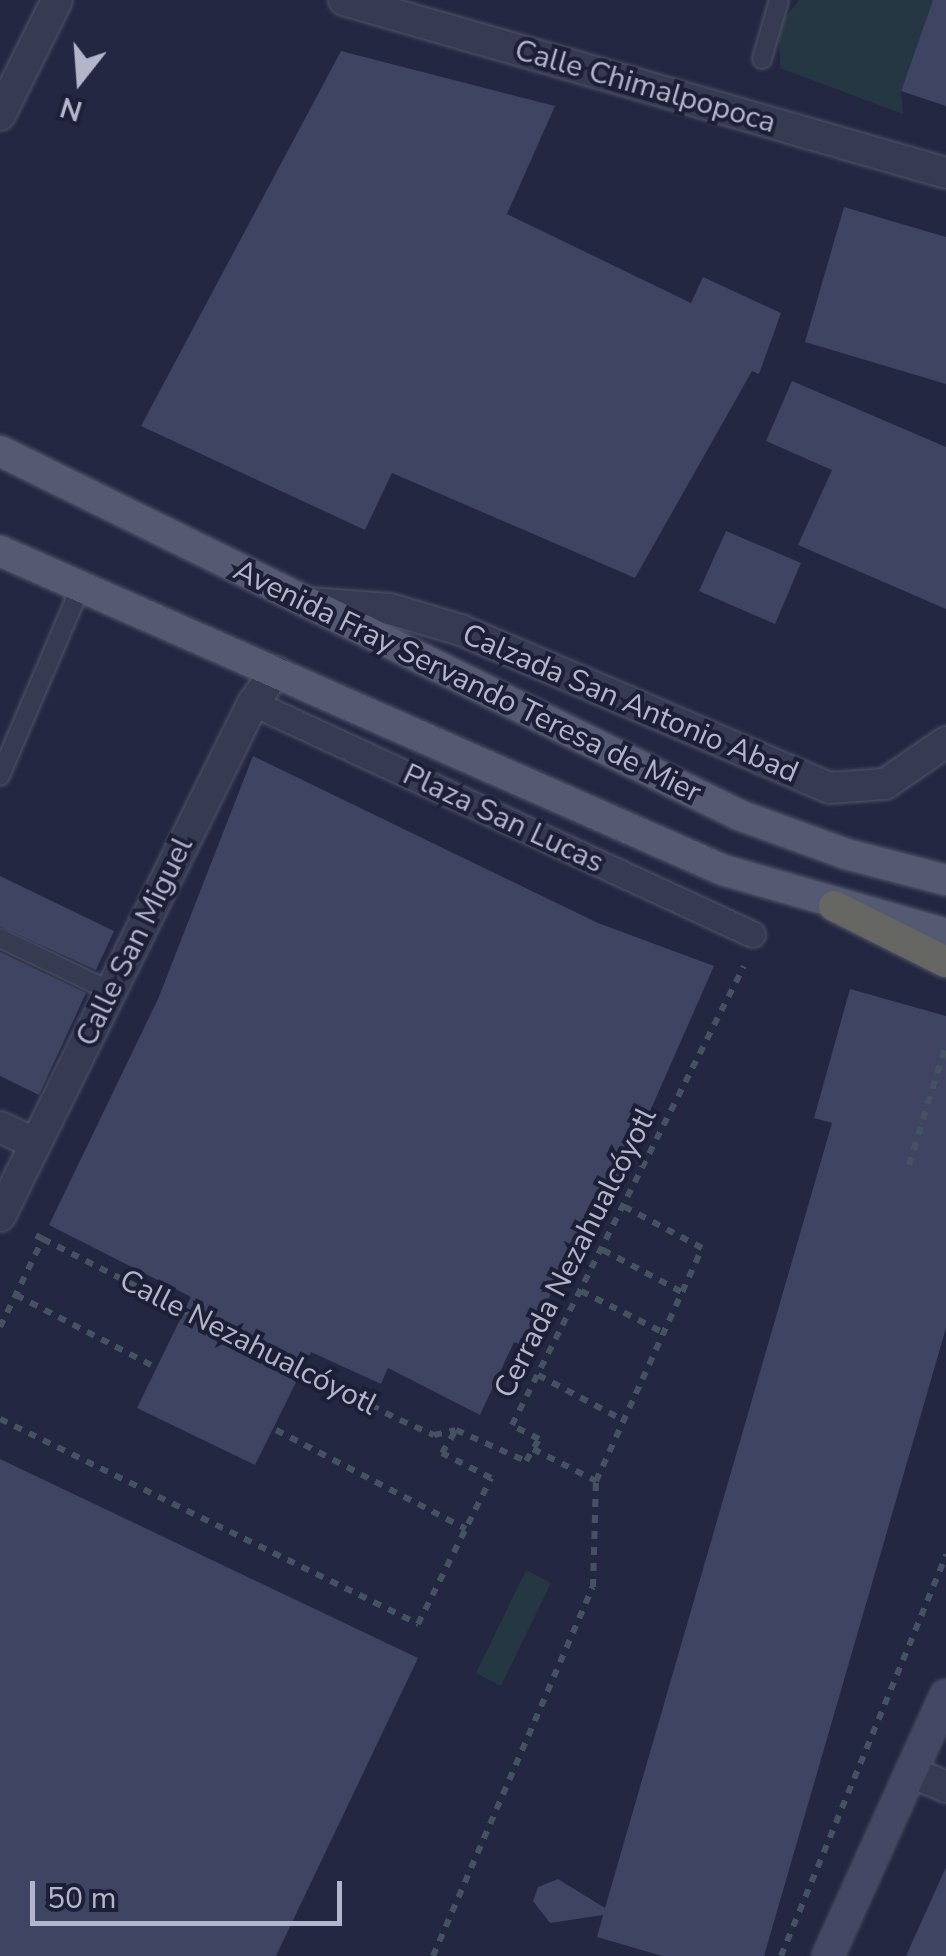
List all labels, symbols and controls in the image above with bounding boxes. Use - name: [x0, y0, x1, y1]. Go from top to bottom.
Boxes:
- north arrow: [30, 30, 130, 130]
- street label: Calle Chimalpopoca: [510, 33, 780, 141]
- text: N: [56, 87, 87, 130]
- street label: Avenida Fray Servando Teresa de Mier: [227, 553, 707, 811]
- street label: Calzada San Antonio Abad: [457, 617, 803, 791]
- street label: Plaza San Lucas: [397, 757, 609, 881]
- street label: Calle San Miguel: [69, 832, 201, 1052]
- street label: Cerrada Nezahualcóyotl: [487, 1102, 665, 1404]
- street label: Calle Nezahualcóyotl: [113, 1262, 383, 1424]
- scale bar: [35, 1861, 348, 1923]
- text: 50 m: [47, 1878, 116, 1919]

